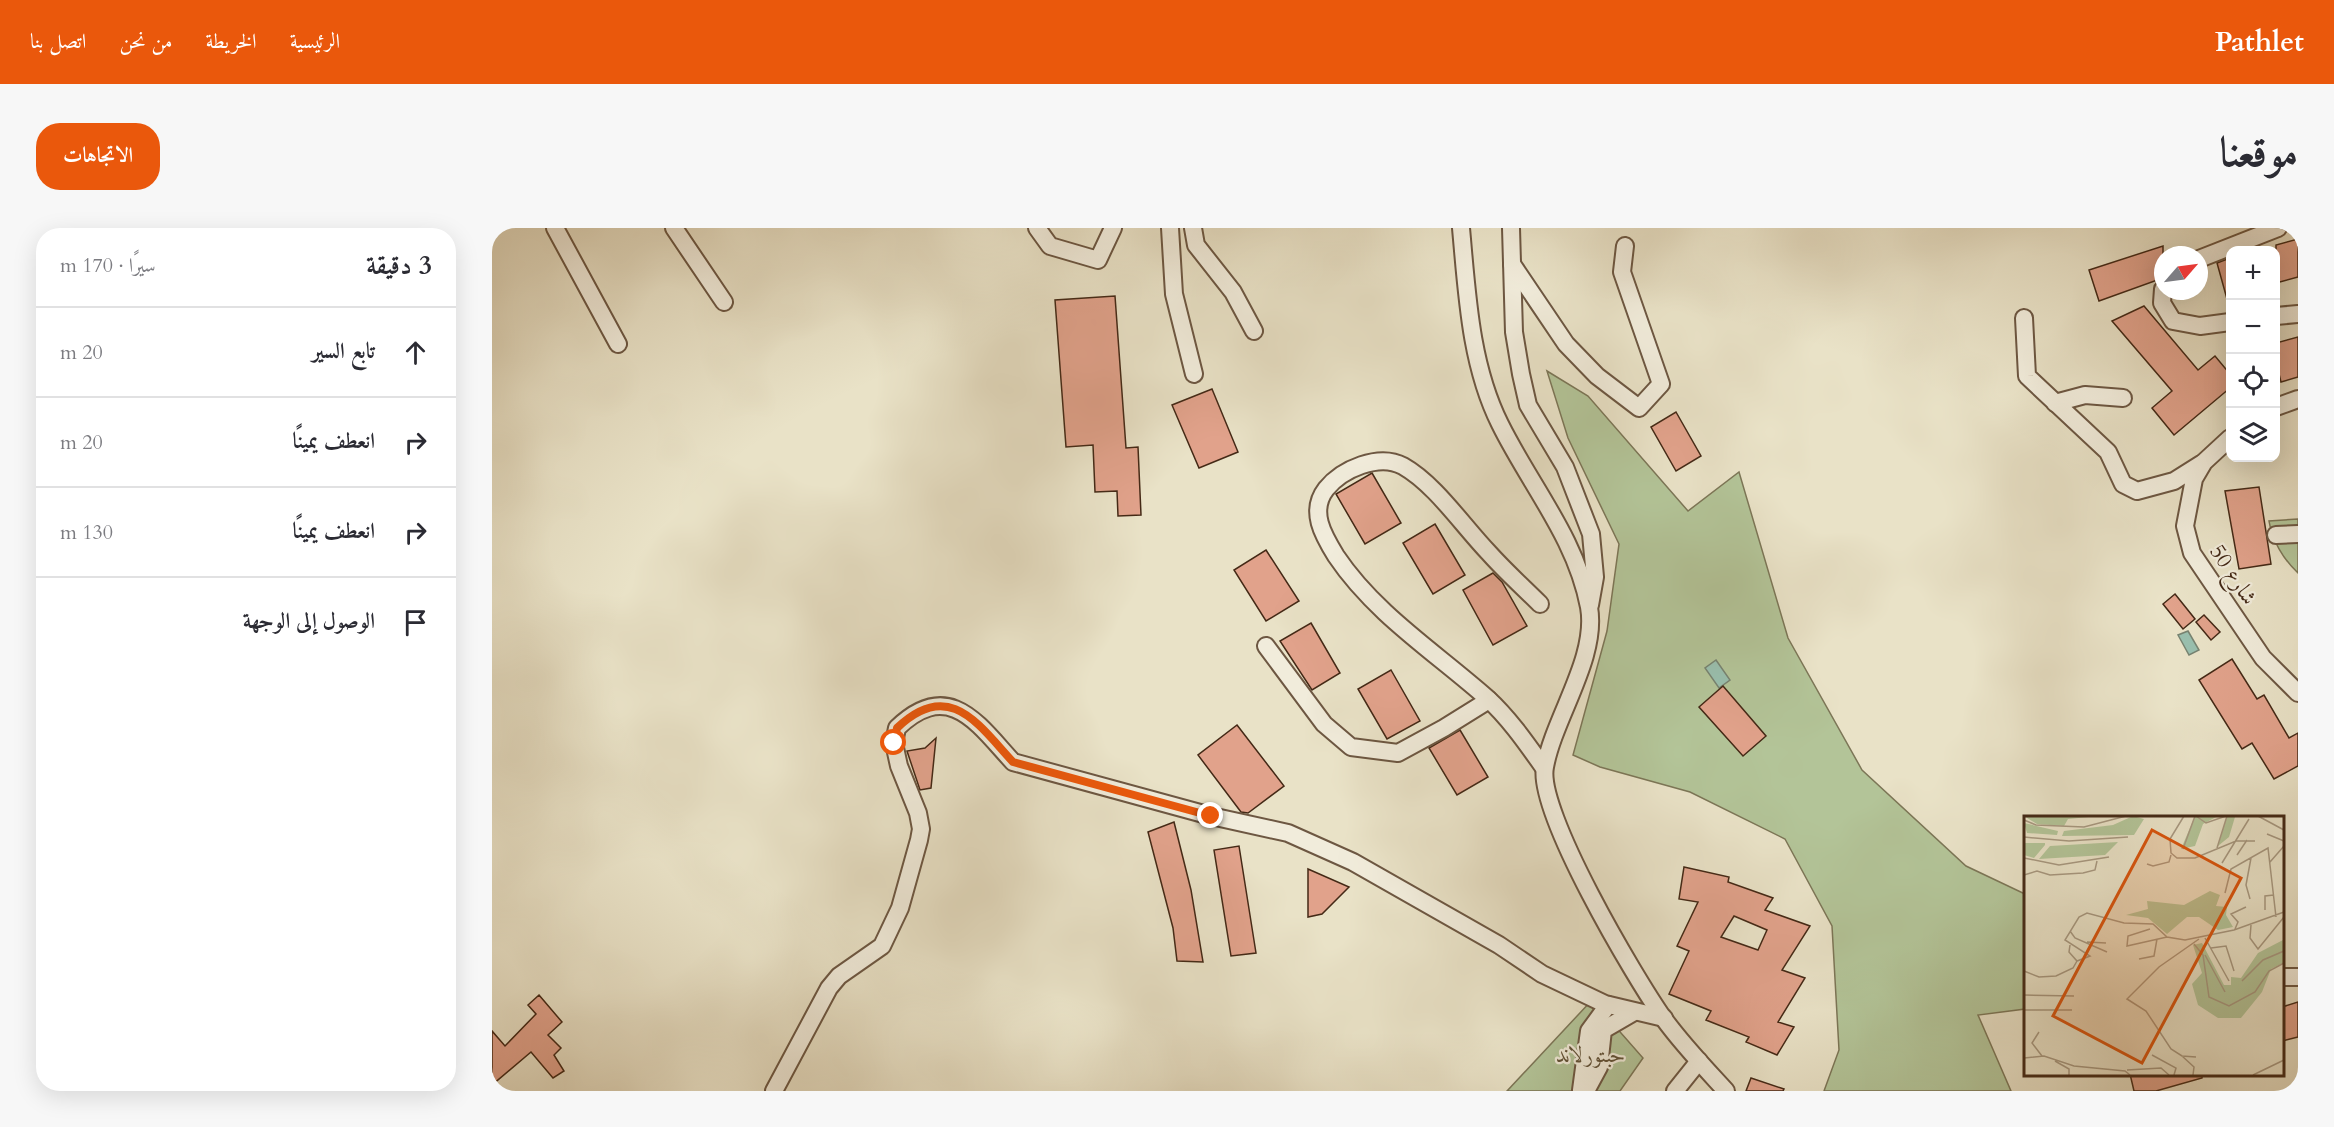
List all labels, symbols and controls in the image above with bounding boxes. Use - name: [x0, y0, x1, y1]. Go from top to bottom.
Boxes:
- text: Pathlet: [2215, 23, 2304, 61]
- text: اتصل بنا: [30, 27, 86, 56]
- text: من نحن: [119, 27, 173, 56]
- text: الخريطة: [206, 27, 257, 56]
- text: الرئيسية: [290, 27, 340, 56]
- button: الاتجاهات: [36, 123, 160, 190]
- text: موقعنا: [2220, 124, 2298, 181]
- north arrow: [2154, 246, 2208, 300]
- map controls: [2226, 246, 2280, 462]
- button: +: [2226, 246, 2280, 300]
- text: 3 دقيقة: [366, 248, 432, 283]
- text: سيرًا · 170 m: [60, 252, 156, 279]
- button: −: [2226, 300, 2280, 354]
- text: تابع السير: [312, 336, 375, 366]
- icon: ahead: [399, 336, 432, 369]
- text: 20 m: [60, 339, 103, 366]
- button: locate: [2226, 354, 2280, 408]
- button: layers: [2226, 408, 2280, 462]
- text: انعطف يمينًا: [292, 426, 375, 456]
- icon: right: [399, 426, 432, 459]
- text: 20 m: [60, 429, 103, 456]
- text: انعطف يمينًا: [292, 516, 375, 546]
- icon: right: [399, 516, 432, 549]
- text: 130 m: [60, 519, 113, 546]
- street label: شارع 50: [2200, 538, 2264, 612]
- text: الوصول إلى الوجهة: [243, 606, 375, 636]
- icon: arrive: [399, 606, 432, 639]
- route start: [880, 729, 906, 755]
- route end: [1197, 802, 1223, 828]
- inset map: [2024, 816, 2283, 1076]
- park label: حبتورلاند: [1556, 1040, 1626, 1070]

